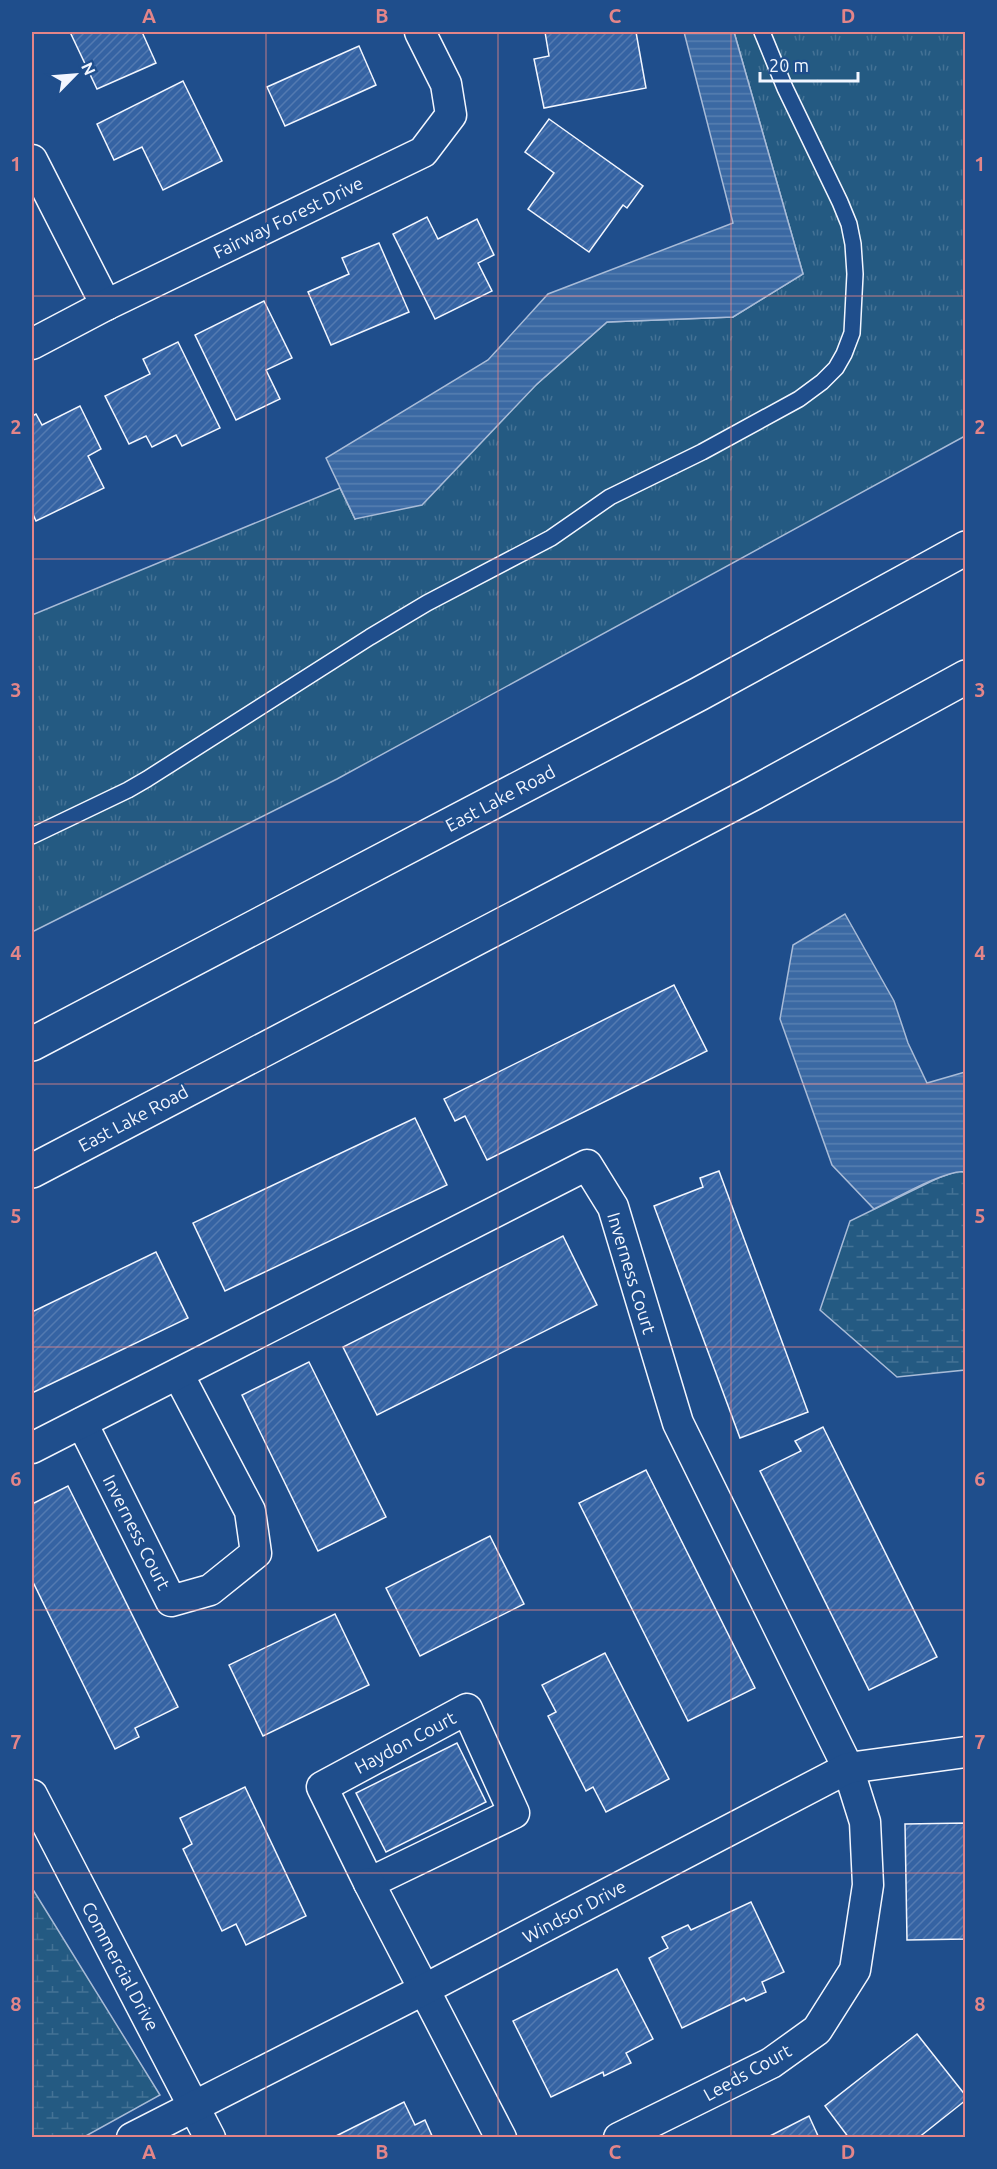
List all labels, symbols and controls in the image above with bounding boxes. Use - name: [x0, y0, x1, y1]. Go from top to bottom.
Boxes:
- text: A: [142, 4, 156, 27]
- text: B: [375, 4, 389, 27]
- text: C: [609, 4, 622, 27]
- text: D: [841, 4, 855, 27]
- north arrow: [45, 45, 105, 105]
- scale bar: [760, 45, 858, 83]
- text: 20 m: [769, 55, 809, 75]
- text: N: [78, 59, 99, 78]
- text: 1: [10, 152, 22, 175]
- text: 1: [974, 152, 986, 175]
- street label: Fairway Forest Drive: [210, 172, 366, 262]
- text: 2: [10, 415, 22, 438]
- text: 2: [974, 415, 986, 438]
- text: 3: [10, 678, 22, 701]
- text: 3: [974, 678, 986, 701]
- street label: East Lake Road: [442, 761, 558, 835]
- text: 4: [10, 941, 22, 964]
- text: 4: [974, 941, 986, 964]
- street label: East Lake Road: [75, 1081, 191, 1155]
- text: 5: [10, 1204, 22, 1227]
- text: 5: [974, 1204, 986, 1227]
- street label: Inverness Court: [604, 1210, 660, 1336]
- text: 6: [10, 1467, 22, 1490]
- text: 6: [974, 1467, 986, 1490]
- street label: Inverness Court: [99, 1471, 175, 1593]
- street label: Haydon Court: [351, 1707, 459, 1777]
- text: 7: [10, 1730, 22, 1753]
- text: 7: [974, 1730, 986, 1753]
- street label: Windsor Drive: [519, 1875, 629, 1947]
- street label: Commercial Drive: [79, 1898, 163, 2034]
- text: 8: [10, 1992, 22, 2015]
- text: 8: [974, 1992, 986, 2015]
- street label: Leeds Court: [700, 2040, 794, 2104]
- text: A: [142, 2140, 156, 2163]
- text: B: [375, 2140, 389, 2163]
- text: C: [609, 2140, 622, 2163]
- text: D: [841, 2140, 855, 2163]

